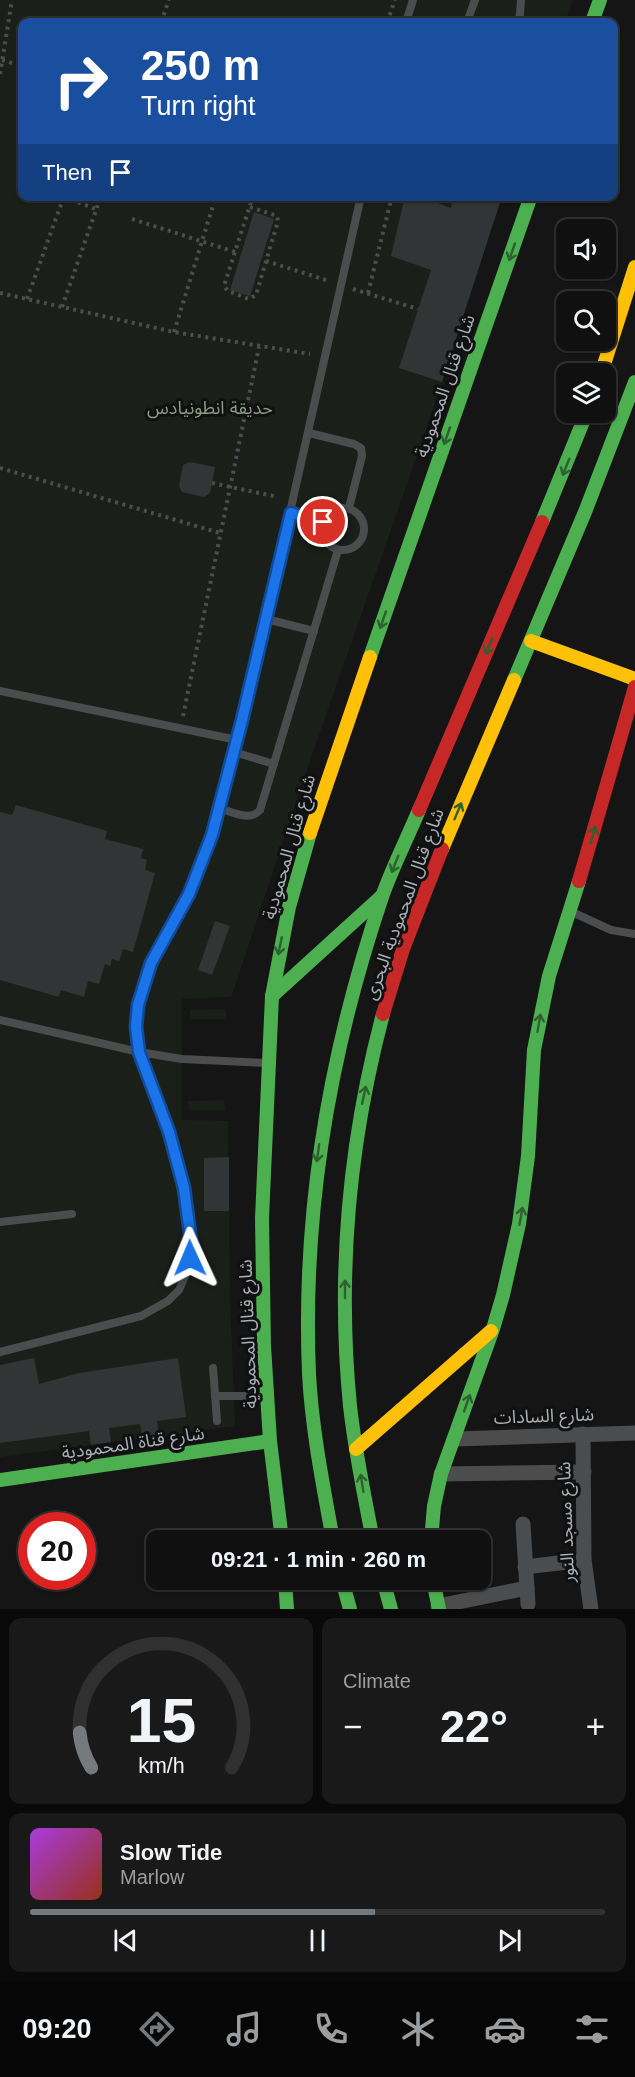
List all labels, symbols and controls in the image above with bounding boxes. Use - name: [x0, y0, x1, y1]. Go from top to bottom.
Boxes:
- icon: right: [42, 42, 120, 120]
- text: 250 m: [141, 42, 260, 89]
- text: Turn right: [141, 91, 256, 121]
- icon: arrive: [104, 156, 137, 189]
- text: Then: [42, 160, 92, 185]
- map controls: [556, 219, 616, 423]
- button: sound: [556, 219, 616, 279]
- one-way arrow: [505, 242, 516, 261]
- button: search: [556, 291, 616, 351]
- street label: شارع قنال المحمودية: [411, 312, 483, 461]
- button: layers: [556, 363, 616, 423]
- park label: حديقة انطونيادس: [147, 398, 273, 419]
- one-way arrow: [441, 426, 452, 445]
- one-way arrow: [560, 457, 571, 476]
- pin: [297, 496, 348, 547]
- icon: arrive: [306, 505, 339, 538]
- one-way arrow: [376, 610, 387, 629]
- one-way arrow: [483, 637, 494, 655]
- street label: شارع قنال المحمودية: [259, 772, 323, 923]
- one-way arrow: [453, 802, 464, 821]
- street label: شارع قنال المحمودية البحرى: [360, 806, 452, 1004]
- one-way arrow: [587, 826, 599, 845]
- one-way arrow: [389, 854, 400, 873]
- one-way arrow: [274, 935, 285, 955]
- one-way arrow: [534, 1013, 545, 1033]
- one-way arrow: [359, 1086, 370, 1106]
- one-way arrow: [312, 1143, 323, 1162]
- one-way arrow: [515, 1207, 526, 1227]
- position arrow: [158, 1226, 222, 1290]
- street label: شارع قنال المحمودية: [235, 1259, 265, 1409]
- one-way arrow: [339, 1280, 351, 1300]
- one-way arrow: [462, 1395, 473, 1413]
- street label: شارع السادات: [494, 1404, 595, 1432]
- street label: شارع قناة المحمودية: [60, 1423, 206, 1467]
- street label: شارع مسجد النور: [554, 1461, 582, 1584]
- one-way arrow: [356, 1474, 367, 1493]
- speed limit sign: 20: [18, 1512, 96, 1590]
- text: 09:21 · 1 min · 260 m: [211, 1547, 426, 1572]
- text: Climate: [343, 1670, 411, 1692]
- text: 15: [126, 1686, 196, 1755]
- text: 22°: [440, 1701, 508, 1752]
- text: −: [343, 1708, 362, 1745]
- text: +: [586, 1708, 605, 1745]
- text: km/h: [138, 1754, 184, 1778]
- text: Slow Tide: [120, 1840, 222, 1865]
- text: Marlow: [120, 1866, 184, 1888]
- icon: previous: [109, 1924, 142, 1957]
- icon: pause: [301, 1924, 334, 1957]
- icon: next: [493, 1924, 526, 1957]
- icon: directions: [136, 2008, 178, 2050]
- icon: music: [223, 2008, 265, 2050]
- icon: phone: [310, 2008, 352, 2050]
- icon: climate: [397, 2008, 439, 2050]
- icon: car: [484, 2008, 526, 2050]
- icon: filters: [571, 2008, 613, 2050]
- text: 09:20: [22, 2014, 91, 2044]

